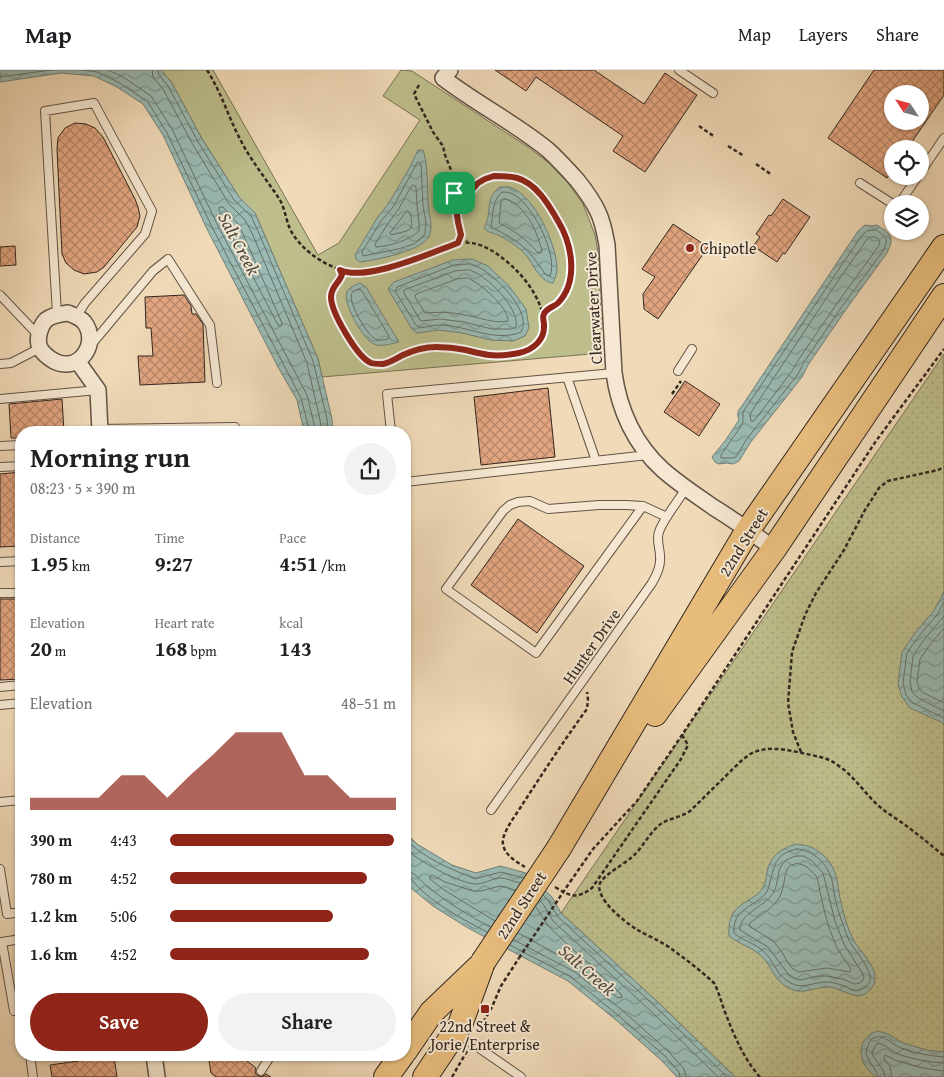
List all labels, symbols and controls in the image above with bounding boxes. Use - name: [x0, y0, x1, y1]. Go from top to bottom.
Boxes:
- text: Map: [25, 17, 72, 52]
- text: Map: [738, 21, 771, 48]
- text: Layers: [799, 21, 848, 48]
- text: Share: [876, 21, 919, 48]
- north arrow: [884, 85, 929, 130]
- map controls: [884, 85, 929, 240]
- button: locate: [884, 140, 929, 185]
- pin: [433, 172, 475, 214]
- icon: arrive: [440, 179, 468, 207]
- button: layers: [884, 195, 929, 240]
- water label: Salt Creek: [212, 207, 268, 281]
- place label: Chipotle: [700, 236, 757, 260]
- marker: Chipotle: [684, 242, 696, 254]
- street label: Clearwater Drive: [578, 251, 608, 365]
- text: Morning run: [30, 436, 190, 477]
- button: share: [344, 443, 396, 495]
- text: 08:23 · 5 × 390 m: [30, 476, 135, 500]
- street label: 22nd Street: [712, 503, 774, 581]
- text: Distance: [30, 528, 80, 548]
- text: Time: [155, 528, 184, 548]
- text: Pace: [279, 528, 306, 548]
- text: 1.95: [30, 548, 69, 579]
- text: 9:27: [155, 548, 193, 579]
- text: 4:51: [279, 548, 318, 579]
- text: km: [69, 556, 90, 576]
- text: /km: [318, 556, 346, 576]
- street label: Hunter Drive: [556, 603, 626, 689]
- text: Elevation: [30, 613, 85, 633]
- text: Heart rate: [155, 613, 215, 633]
- text: kcal: [279, 613, 303, 633]
- text: 20: [30, 633, 52, 664]
- text: 168: [155, 633, 187, 664]
- text: 143: [279, 633, 312, 664]
- text: m: [52, 641, 66, 661]
- text: bpm: [187, 641, 217, 661]
- text: Elevation: [30, 691, 93, 715]
- text: 48–51 m: [341, 691, 396, 715]
- text: 390 m: [30, 828, 72, 852]
- text: 4:43: [110, 828, 137, 852]
- text: 780 m: [30, 866, 72, 890]
- text: 4:52: [110, 866, 137, 890]
- street label: 22nd Street: [490, 866, 552, 944]
- text: 1.2 km: [30, 904, 77, 928]
- text: 5:06: [110, 904, 137, 928]
- water label: Salt Creek: [553, 937, 622, 1003]
- text: 1.6 km: [30, 942, 77, 966]
- text: 4:52: [110, 942, 137, 966]
- button: Save: [30, 993, 208, 1051]
- button: Share: [218, 993, 396, 1051]
- marker: 22nd Street & Jorie/Enterprise: [479, 1003, 491, 1015]
- place label: 22nd Street & Jorie/Enterprise: [428, 1014, 540, 1056]

